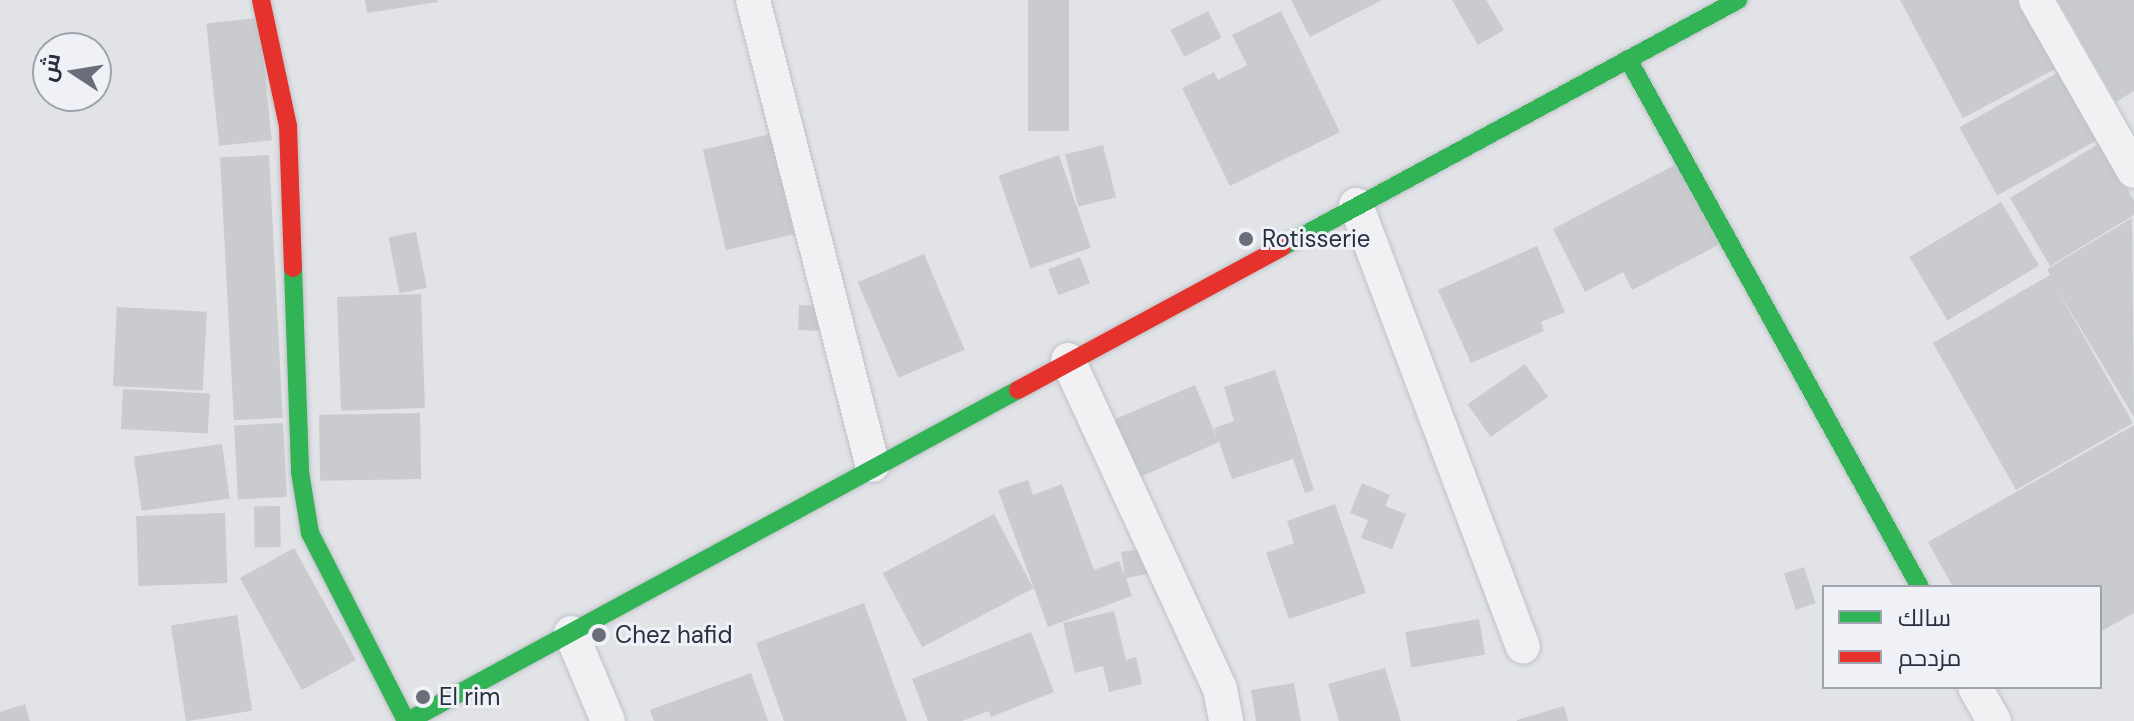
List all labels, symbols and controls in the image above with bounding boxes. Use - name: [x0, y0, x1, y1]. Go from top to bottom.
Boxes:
- north arrow: [32, 32, 112, 112]
- text: ش: [33, 51, 67, 84]
- place label: Rotisserie: [1262, 225, 1370, 253]
- marker: Rotisserie: [1237, 230, 1255, 248]
- legend: [1822, 585, 2102, 689]
- text: سالك: [1898, 602, 1951, 633]
- place label: Chez hafid: [615, 621, 732, 649]
- marker: Chez hafid: [590, 626, 608, 644]
- text: مزدحم: [1898, 642, 1961, 673]
- place label: El rim: [439, 683, 500, 711]
- marker: El rim: [414, 688, 432, 706]

